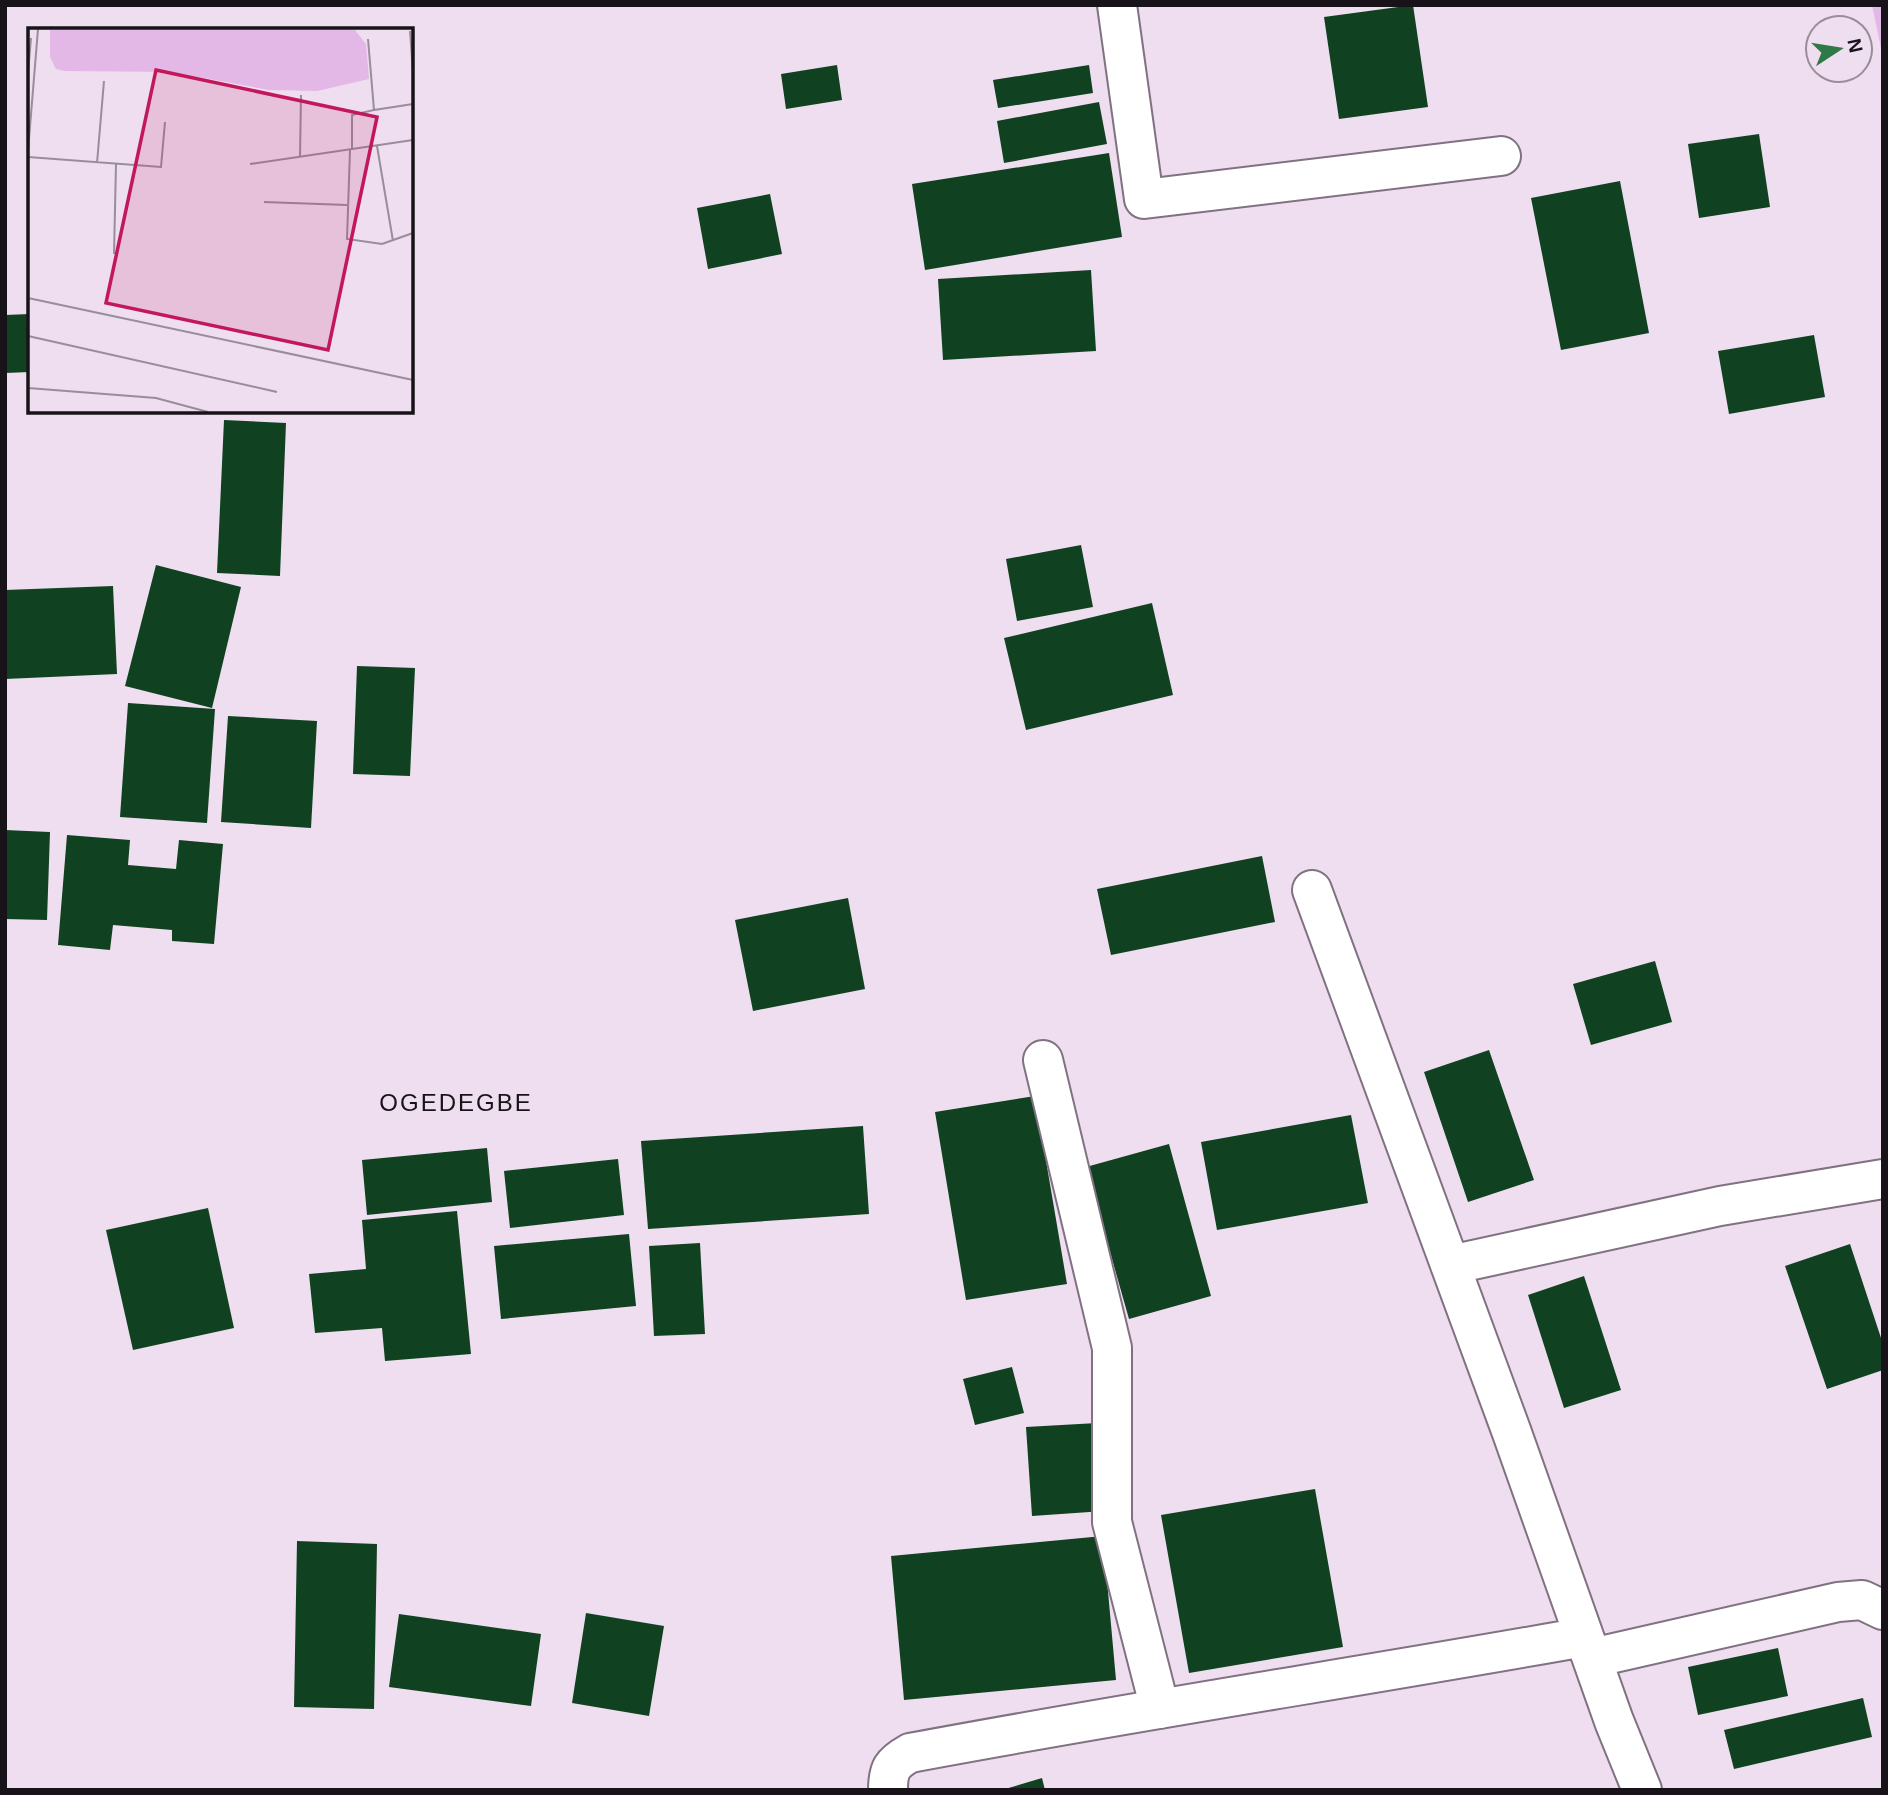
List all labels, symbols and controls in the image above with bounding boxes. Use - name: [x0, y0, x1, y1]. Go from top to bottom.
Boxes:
- north arrow: [1804, 14, 1874, 84]
- inset map: [28, 28, 413, 413]
- text: N: [1843, 37, 1867, 54]
- district label: OGEDEGBE: [379, 1089, 533, 1116]

